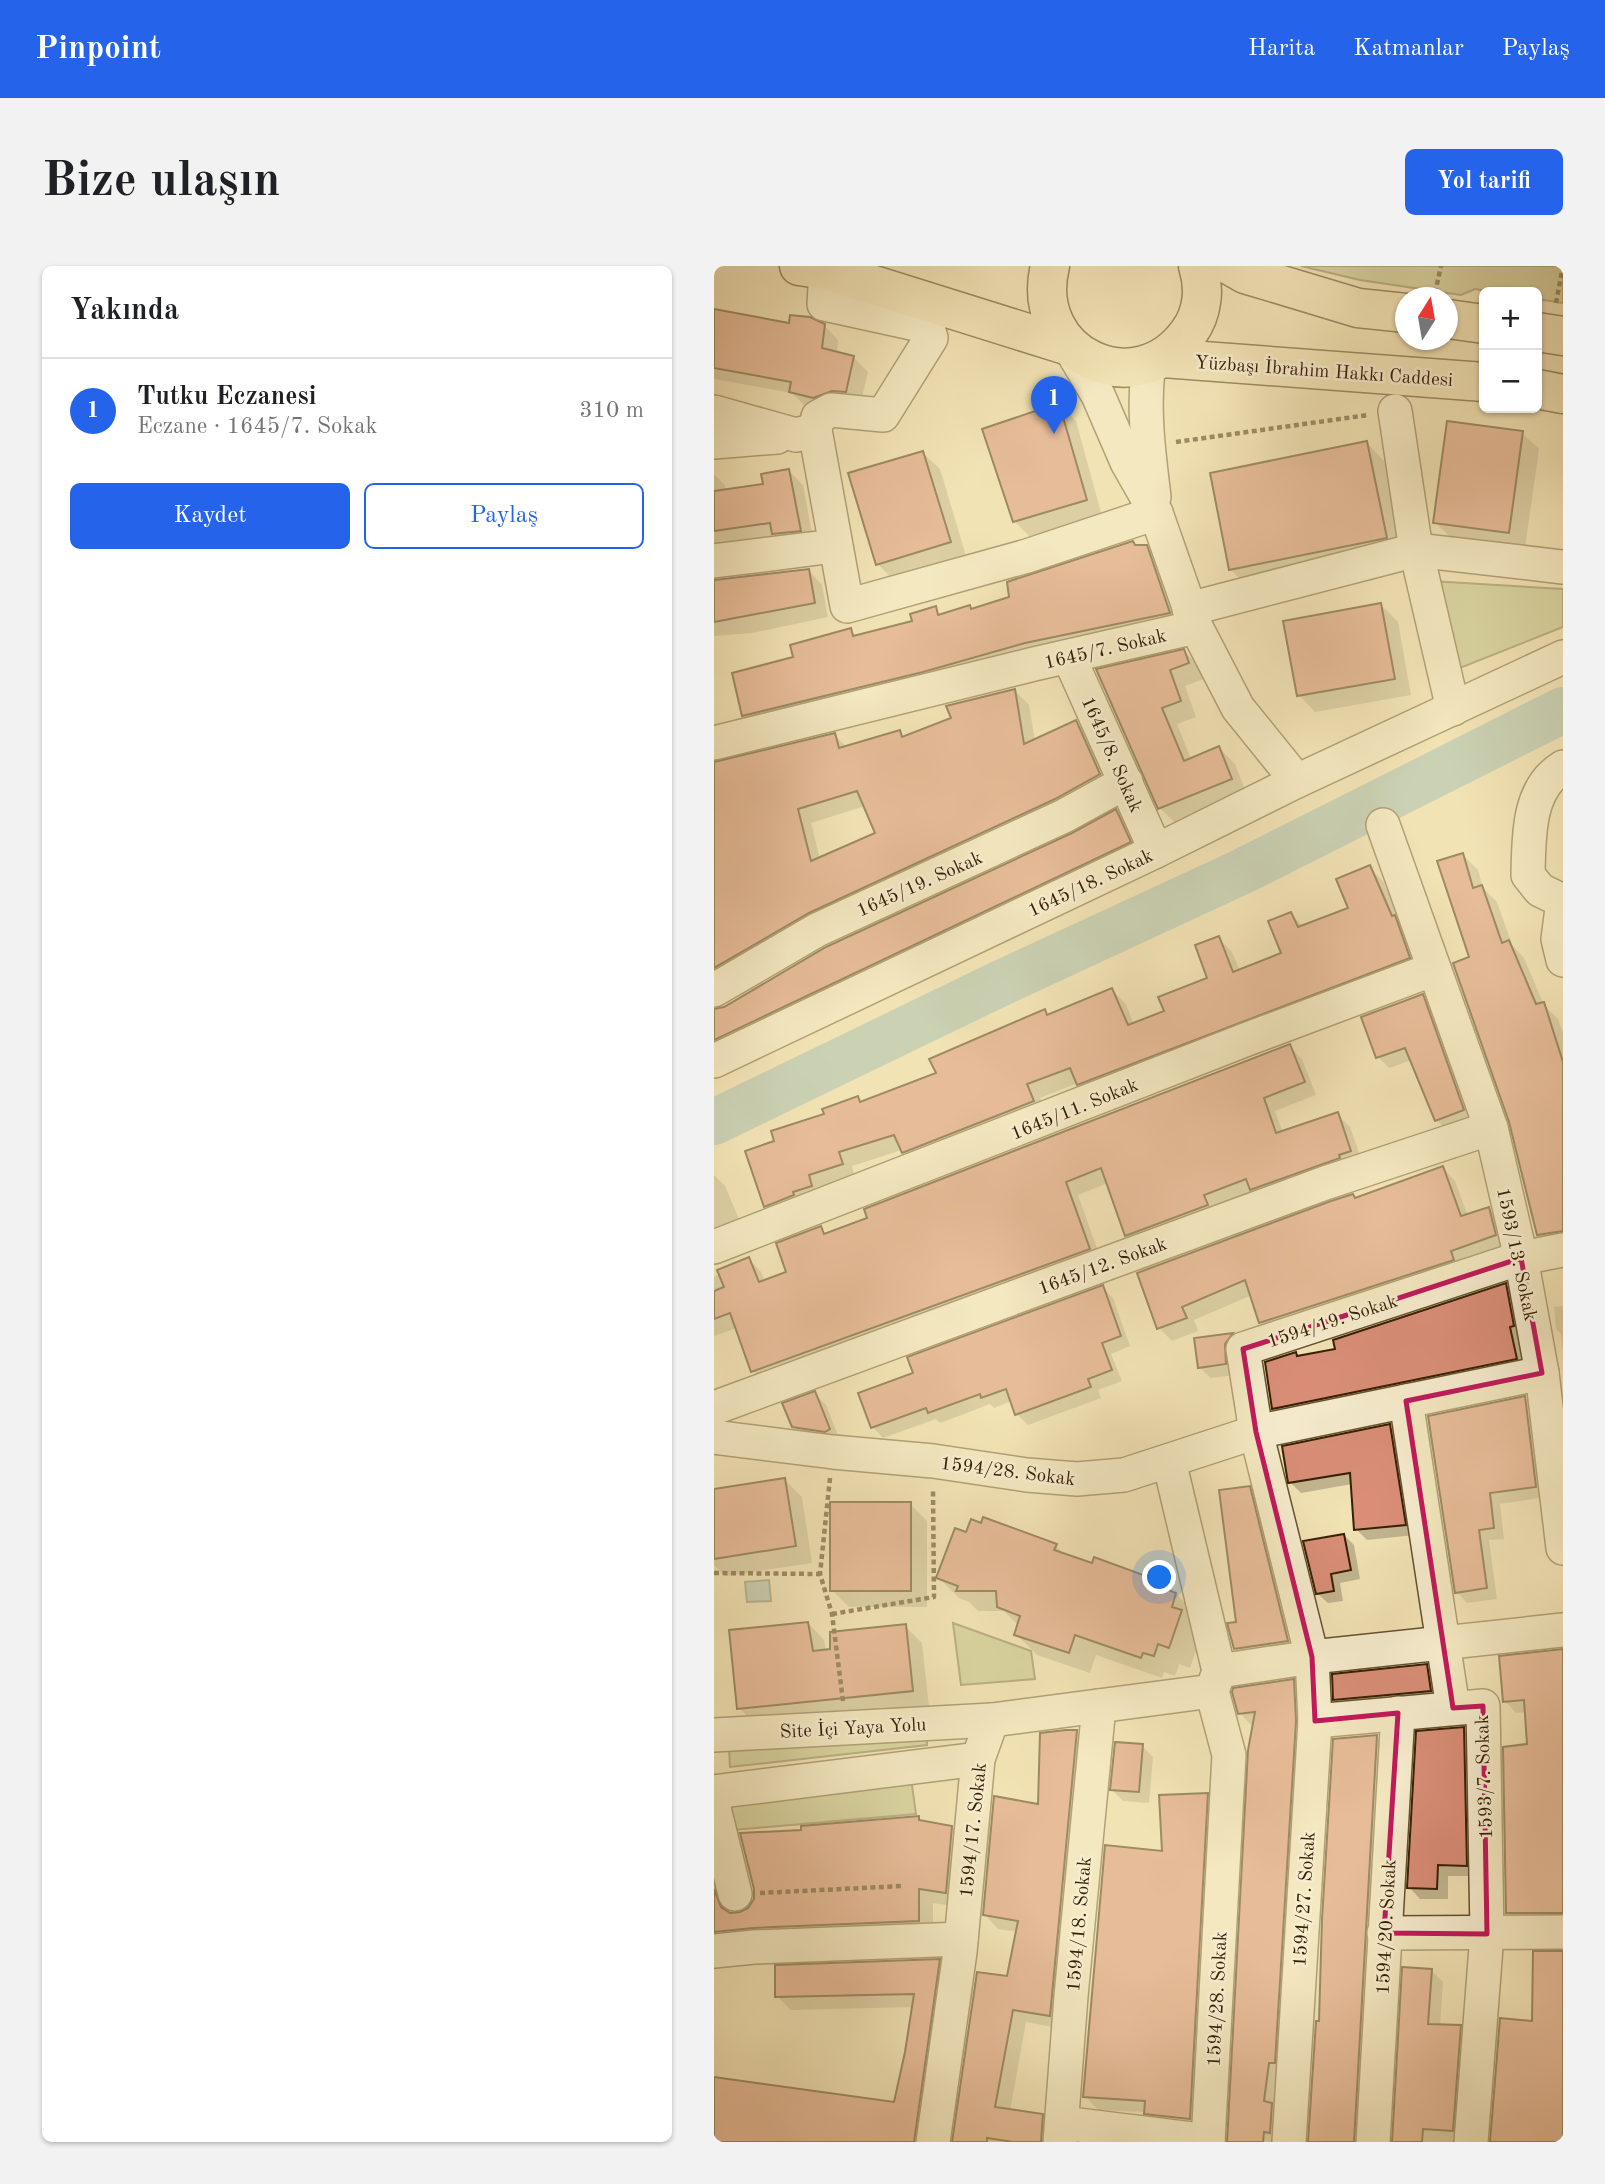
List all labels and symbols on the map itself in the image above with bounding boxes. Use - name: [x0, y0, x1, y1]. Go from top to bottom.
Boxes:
- north arrow: [1395, 287, 1458, 350]
- street label: Yüzbaşı İbrahim Hakkı Caddesi: [1194, 351, 1454, 391]
- pin: 1: [1031, 376, 1077, 434]
- street label: 1645/7. Sokak: [1043, 627, 1169, 674]
- street label: 1645/8. Sokak: [1077, 694, 1145, 816]
- street label: 1645/18. Sokak: [1026, 847, 1157, 922]
- street label: 1645/19. Sokak: [854, 849, 986, 922]
- street label: 1645/11. Sokak: [1008, 1076, 1141, 1145]
- street label: 1593/13. Sokak: [1492, 1186, 1539, 1323]
- street label: 1645/12. Sokak: [1036, 1235, 1170, 1299]
- street label: 1594/19. Sokak: [1265, 1292, 1400, 1352]
- street label: 1594/28. Sokak: [939, 1455, 1076, 1490]
- your location: [1142, 1560, 1176, 1594]
- street label: Site İçi Yaya Yolu: [779, 1713, 927, 1743]
- street label: 1593/7. Sokak: [1474, 1714, 1497, 1840]
- street label: 1594/17. Sokak: [958, 1762, 991, 1899]
- street label: 1594/27. Sokak: [1291, 1831, 1320, 1968]
- street label: 1594/18. Sokak: [1065, 1856, 1096, 1993]
- street label: 1594/20. Sokak: [1374, 1859, 1401, 1995]
- street label: 1594/28. Sokak: [1205, 1931, 1232, 2067]

